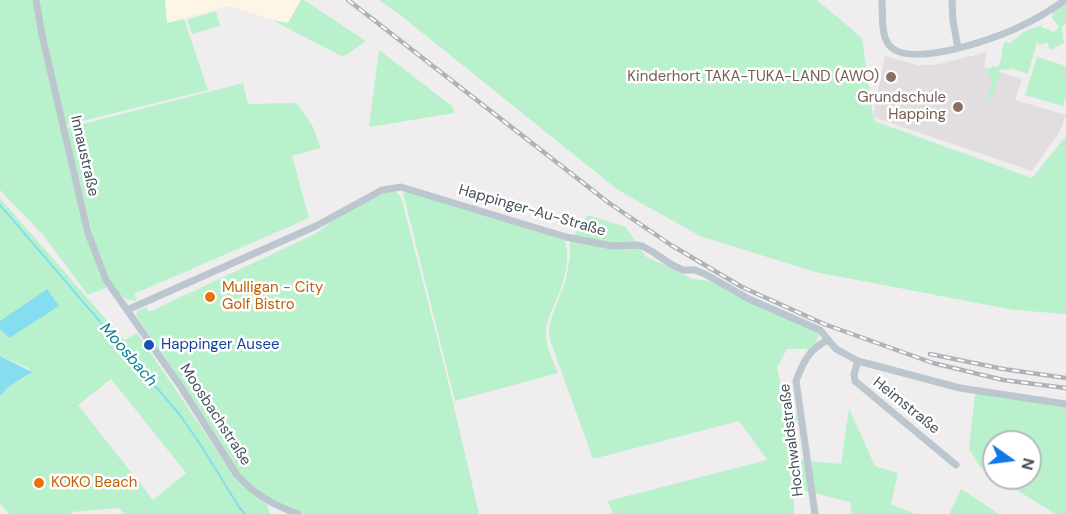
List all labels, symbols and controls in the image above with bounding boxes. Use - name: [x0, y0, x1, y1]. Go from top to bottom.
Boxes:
- place label: Kinderhort TAKA-TUKA-LAND (AWO): [627, 68, 879, 86]
- marker: Kinderhort TAKA-TUKA-LAND (AWO): [884, 70, 898, 84]
- place label: Grundschule Happing: [857, 89, 946, 124]
- marker: Grundschule Happing: [951, 100, 965, 114]
- street label: Innaustraße: [66, 114, 102, 198]
- street label: Happinger-Au-Straße: [456, 181, 608, 241]
- place label: Mulligan - City Golf Bistro: [222, 279, 323, 314]
- marker: Mulligan - City Golf Bistro: [203, 290, 217, 304]
- water label: Moosbach: [95, 319, 161, 391]
- place label: Happinger Ausee: [161, 336, 279, 354]
- marker: Happinger Ausee: [142, 338, 156, 352]
- street label: Moosbachstraße: [175, 361, 255, 469]
- street label: Heimstraße: [869, 374, 943, 438]
- street label: Hochwaldstraße: [776, 383, 808, 497]
- north arrow: [982, 430, 1042, 490]
- text: N: [1016, 456, 1040, 472]
- place label: KOKO Beach: [51, 474, 137, 492]
- marker: KOKO Beach: [32, 476, 46, 490]

